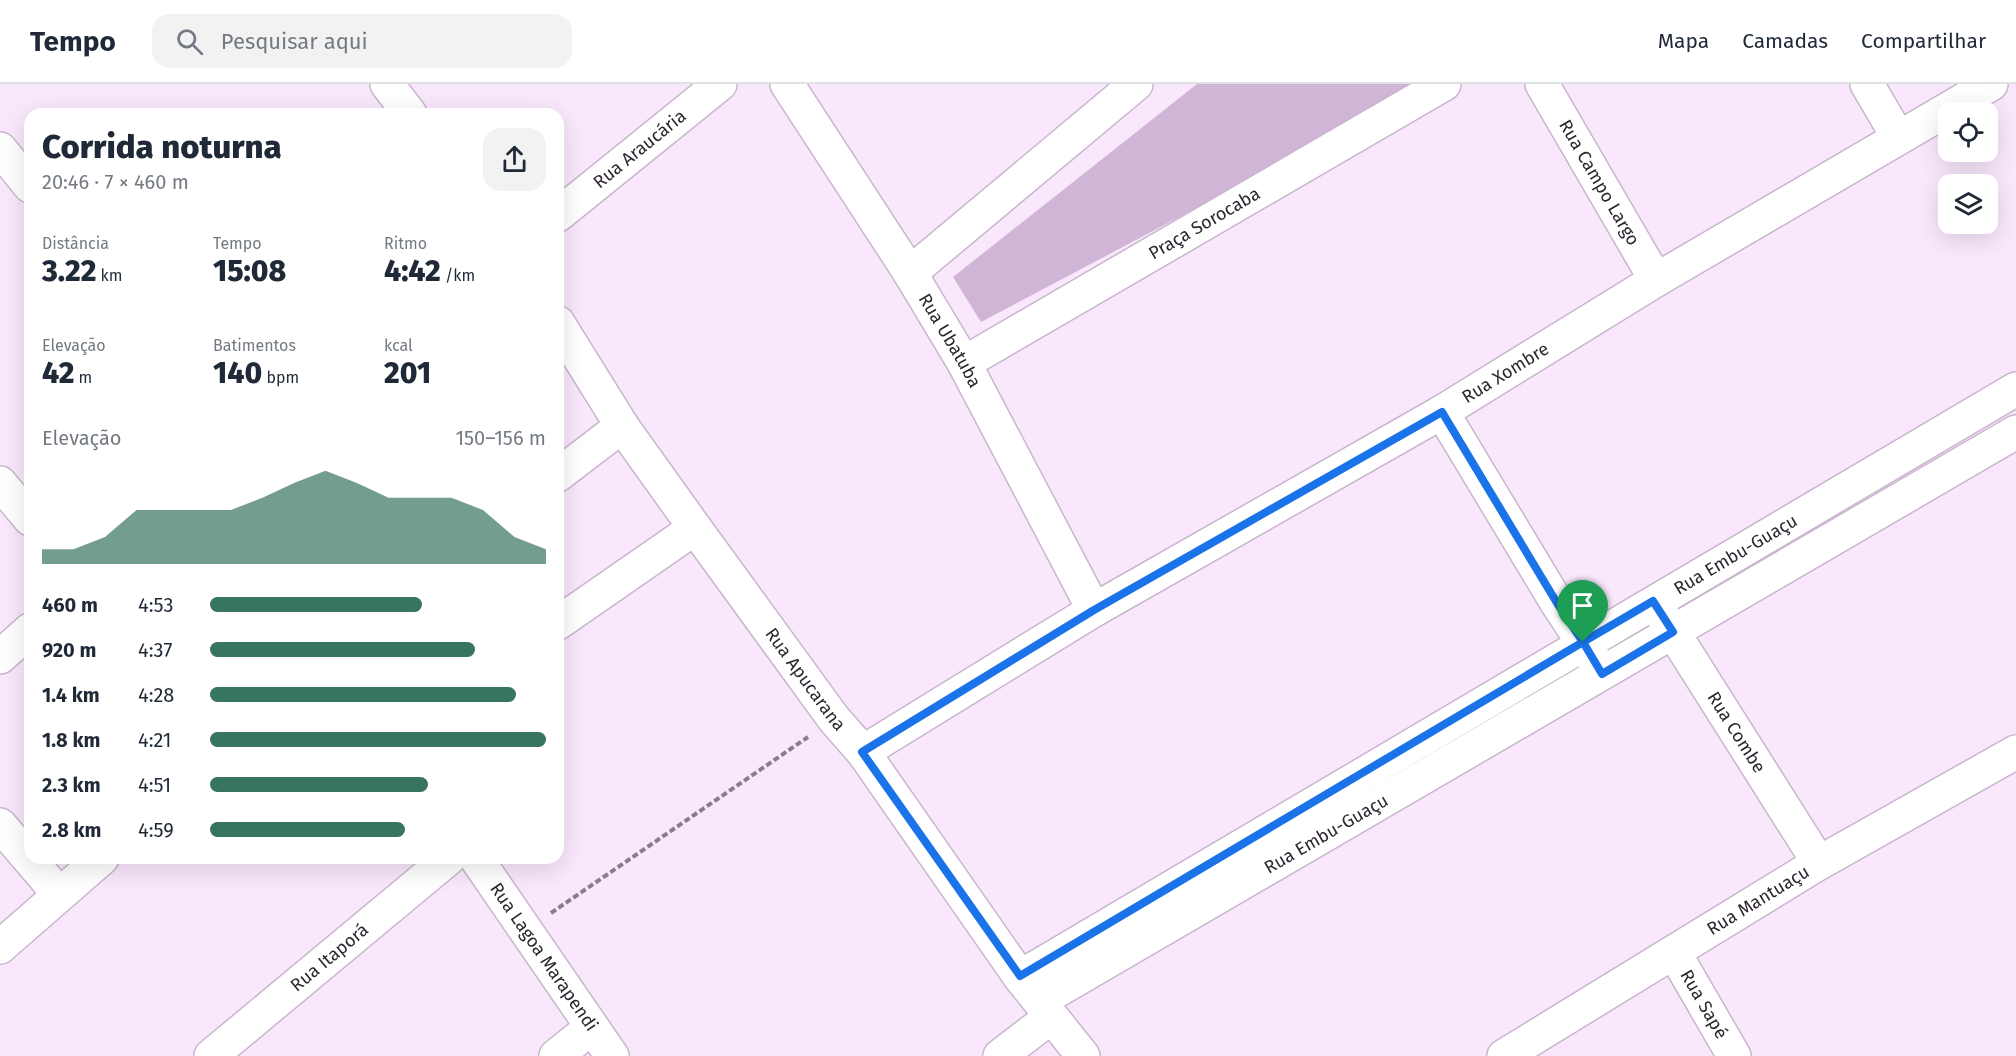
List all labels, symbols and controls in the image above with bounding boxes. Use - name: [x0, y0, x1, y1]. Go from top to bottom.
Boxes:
- search box: [152, 14, 572, 68]
- text: Tempo: [30, 25, 116, 58]
- icon: search: [173, 25, 206, 58]
- text: Pesquisar aqui: [221, 28, 368, 55]
- text: Mapa: [1658, 28, 1709, 54]
- text: Camadas: [1742, 28, 1828, 54]
- text: Compartilhar: [1861, 28, 1986, 54]
- map controls: [1938, 102, 1998, 234]
- button: locate: [1938, 102, 1998, 162]
- street label: Rua Araucária: [589, 105, 690, 193]
- street label: Rua Campo Largo: [1554, 116, 1645, 249]
- text: Corrida noturna: [42, 127, 282, 167]
- button: share: [483, 128, 546, 191]
- text: 20:46 · 7 × 460 m: [42, 170, 189, 194]
- button: layers: [1938, 174, 1998, 234]
- street label: Praça Sorocaba: [1145, 182, 1264, 264]
- text: Distância: [42, 234, 109, 253]
- text: Tempo: [213, 234, 262, 253]
- text: Ritmo: [384, 234, 427, 253]
- text: 3.22: [42, 253, 96, 289]
- text: 15:08: [213, 253, 286, 289]
- text: 4:42: [384, 253, 441, 289]
- text: km: [96, 266, 123, 285]
- text: /km: [441, 266, 475, 285]
- street label: Rua Ubatuba: [914, 289, 986, 391]
- text: Elevação: [42, 336, 106, 355]
- text: Batimentos: [213, 336, 296, 355]
- text: kcal: [384, 336, 413, 355]
- street label: Rua Xombre: [1458, 338, 1553, 408]
- text: 42: [42, 355, 74, 391]
- text: 140: [213, 355, 262, 391]
- text: 201: [384, 355, 431, 391]
- text: m: [74, 368, 92, 387]
- text: bpm: [262, 368, 299, 387]
- text: Elevação: [42, 426, 121, 450]
- text: 150–156 m: [455, 426, 546, 450]
- street label: Rua Embu-Guaçu: [1670, 510, 1801, 600]
- pin: [1557, 580, 1608, 642]
- icon: arrive: [1566, 589, 1599, 622]
- text: 460 m: [42, 593, 98, 617]
- text: 4:53: [138, 593, 173, 617]
- street label: Rua Apucarana: [760, 624, 850, 735]
- text: 920 m: [42, 638, 96, 662]
- text: 4:37: [138, 638, 172, 662]
- text: 1.4 km: [42, 683, 100, 707]
- text: 4:28: [138, 683, 174, 707]
- street label: Rua Combe: [1702, 687, 1770, 777]
- text: 1.8 km: [42, 728, 100, 752]
- text: 4:21: [138, 728, 172, 752]
- text: 2.3 km: [42, 773, 101, 797]
- text: 4:51: [138, 773, 171, 797]
- street label: Rua Embu-Guaçu: [1260, 789, 1392, 879]
- text: 2.8 km: [42, 818, 101, 842]
- text: 4:59: [138, 818, 174, 842]
- street label: Rua Mantuaçu: [1703, 861, 1813, 940]
- street label: Rua Lagoa Marapendi: [485, 878, 603, 1035]
- street label: Rua Itaporá: [286, 919, 373, 996]
- street label: Rua Sapé: [1675, 966, 1733, 1043]

